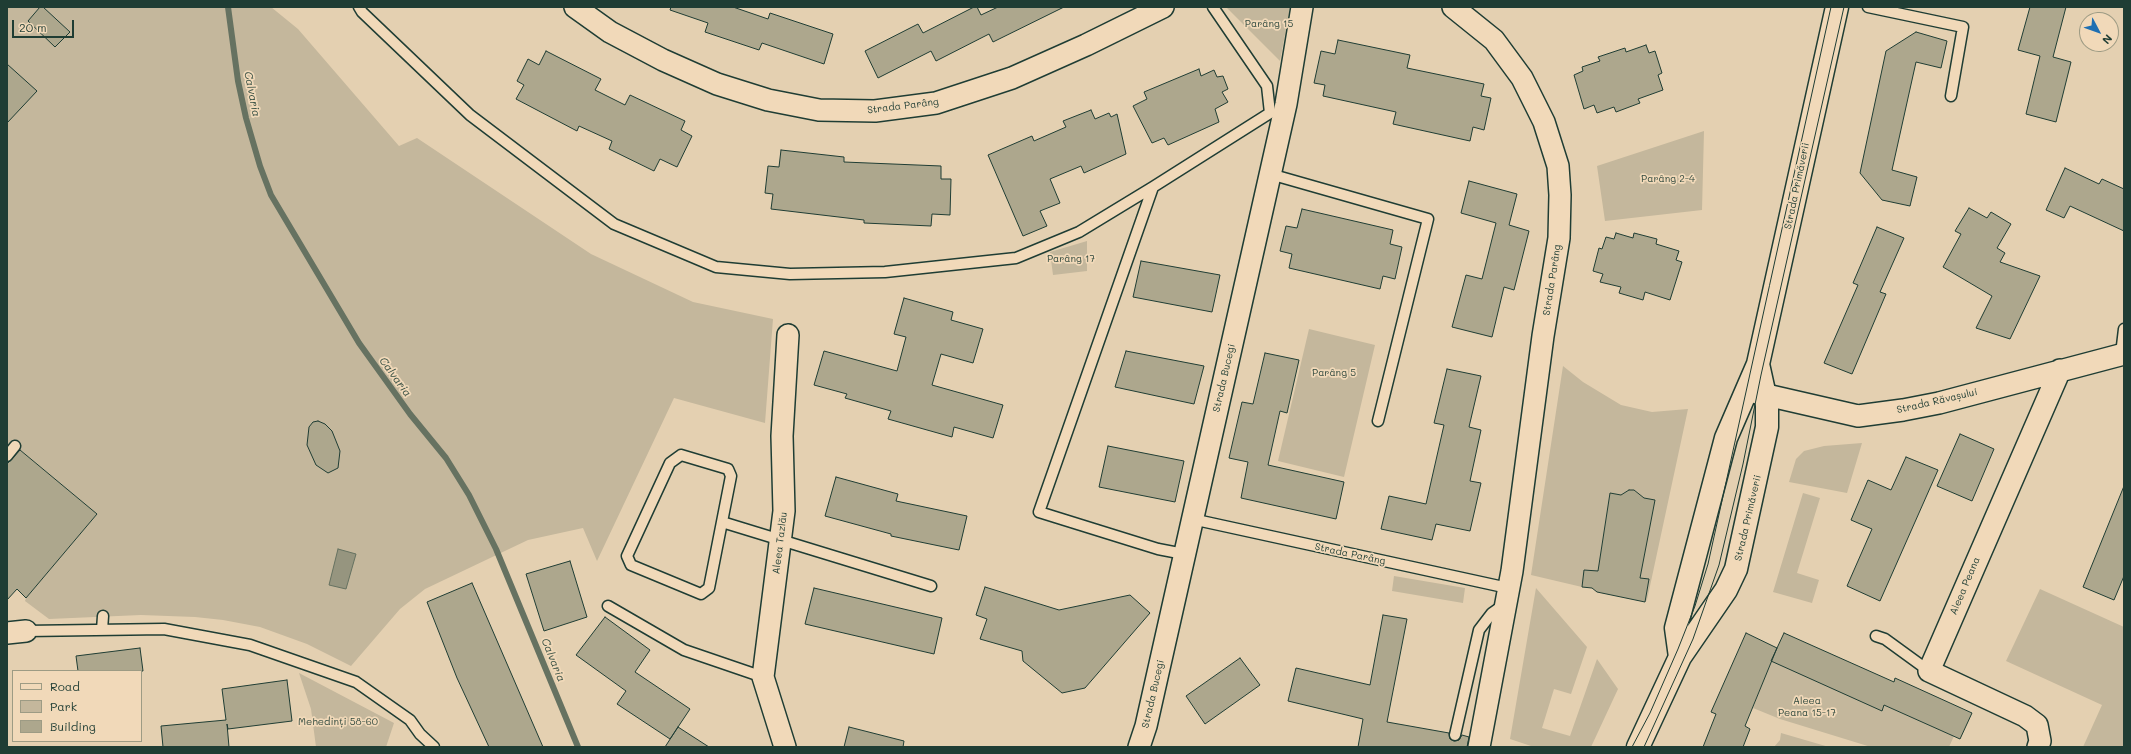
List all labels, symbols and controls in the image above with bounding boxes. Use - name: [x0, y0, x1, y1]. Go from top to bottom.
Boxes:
- scale bar: [14, 12, 76, 38]
- north arrow: [2079, 12, 2119, 52]
- park label: Parâng 15: [1245, 18, 1293, 30]
- text: 20 m: [19, 19, 47, 35]
- text: N: [2099, 31, 2116, 48]
- water label: Calvaria: [241, 70, 263, 118]
- street label: Strada Parâng: [867, 96, 939, 116]
- street label: Strada Primăverii: [1782, 142, 1812, 230]
- park label: Parâng 2-4: [1641, 173, 1695, 185]
- street label: Strada Parâng: [1540, 244, 1564, 316]
- park label: Parâng 17: [1047, 253, 1095, 265]
- street label: Strada Bucegi: [1210, 343, 1238, 413]
- water label: Calvaria: [376, 355, 414, 399]
- park label: Parâng 5: [1312, 367, 1356, 379]
- street label: Strada Răvașului: [1895, 386, 1979, 416]
- street label: Strada Primăverii: [1732, 474, 1764, 562]
- street label: Aleea Tazlău: [770, 511, 790, 575]
- street label: Strada Parâng: [1314, 541, 1386, 567]
- street label: Aleea Peana: [1947, 555, 1983, 617]
- water label: Calvaria: [538, 636, 568, 684]
- street label: Strada Bucegi: [1139, 659, 1167, 729]
- legend: [12, 670, 142, 742]
- text: Road: [50, 678, 80, 694]
- park label: Aleea Peana 15-17: [1778, 695, 1836, 718]
- text: Park: [50, 698, 77, 714]
- park label: Mehedinți 58-60: [298, 716, 378, 728]
- text: Building: [50, 718, 96, 734]

